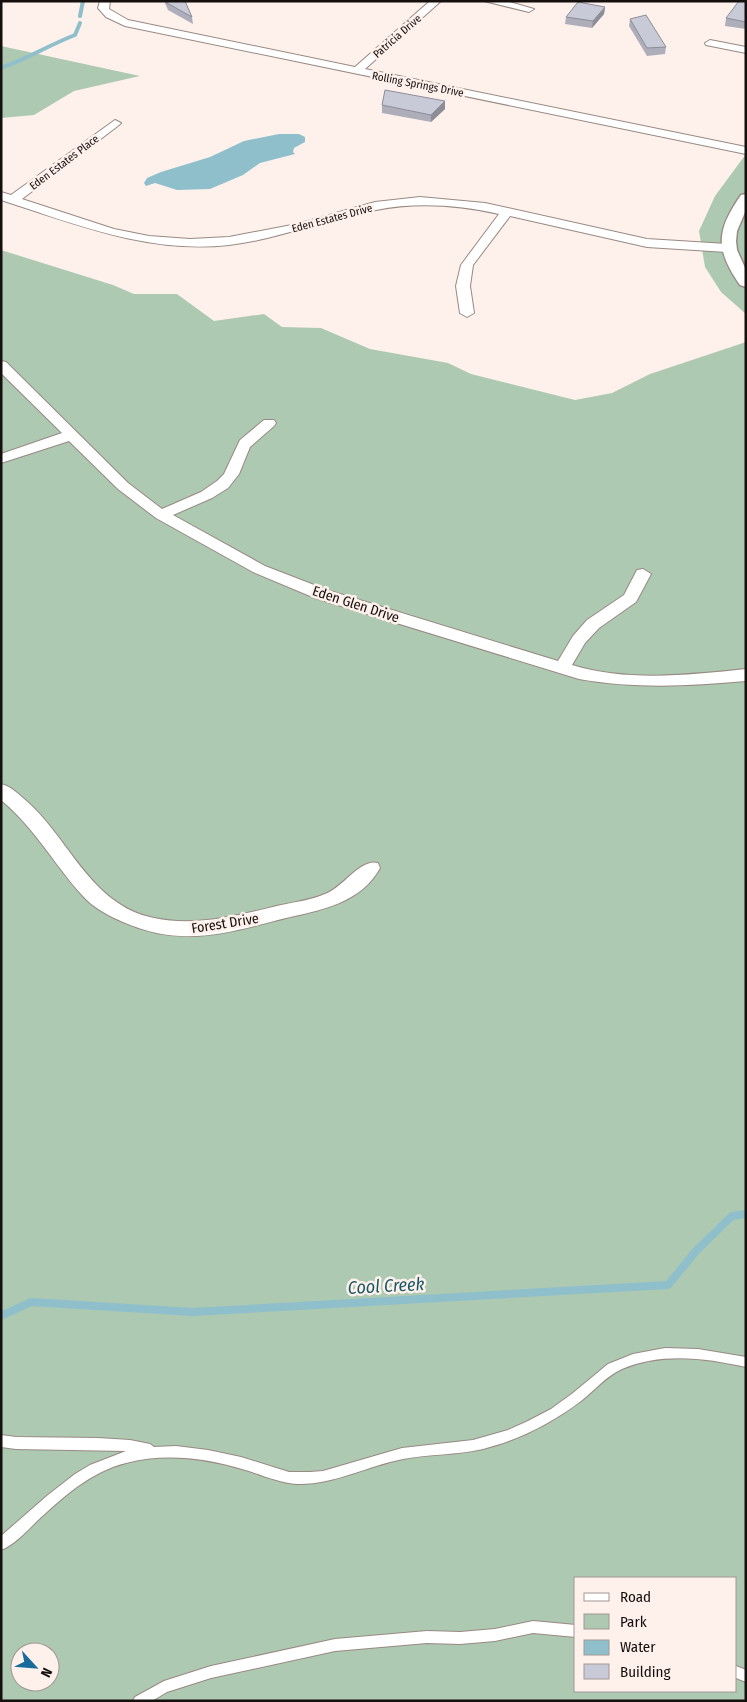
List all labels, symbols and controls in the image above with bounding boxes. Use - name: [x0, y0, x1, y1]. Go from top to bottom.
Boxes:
- street label: Patricia Drive: [371, 12, 424, 61]
- street label: Rolling Springs Drive: [371, 69, 465, 100]
- street label: Eden Estates Place: [27, 132, 101, 193]
- street label: Eden Estates Drive: [290, 201, 374, 235]
- street label: Eden Glen Drive: [310, 582, 401, 627]
- street label: Forest Drive: [190, 910, 260, 937]
- water label: Cool Creek: [347, 1273, 425, 1299]
- legend: [574, 1577, 737, 1692]
- text: Road: [620, 1588, 651, 1606]
- text: Park: [620, 1613, 647, 1631]
- text: Water: [620, 1638, 656, 1656]
- north arrow: [10, 1642, 60, 1692]
- text: Building: [620, 1663, 671, 1681]
- text: N: [37, 1665, 56, 1680]

